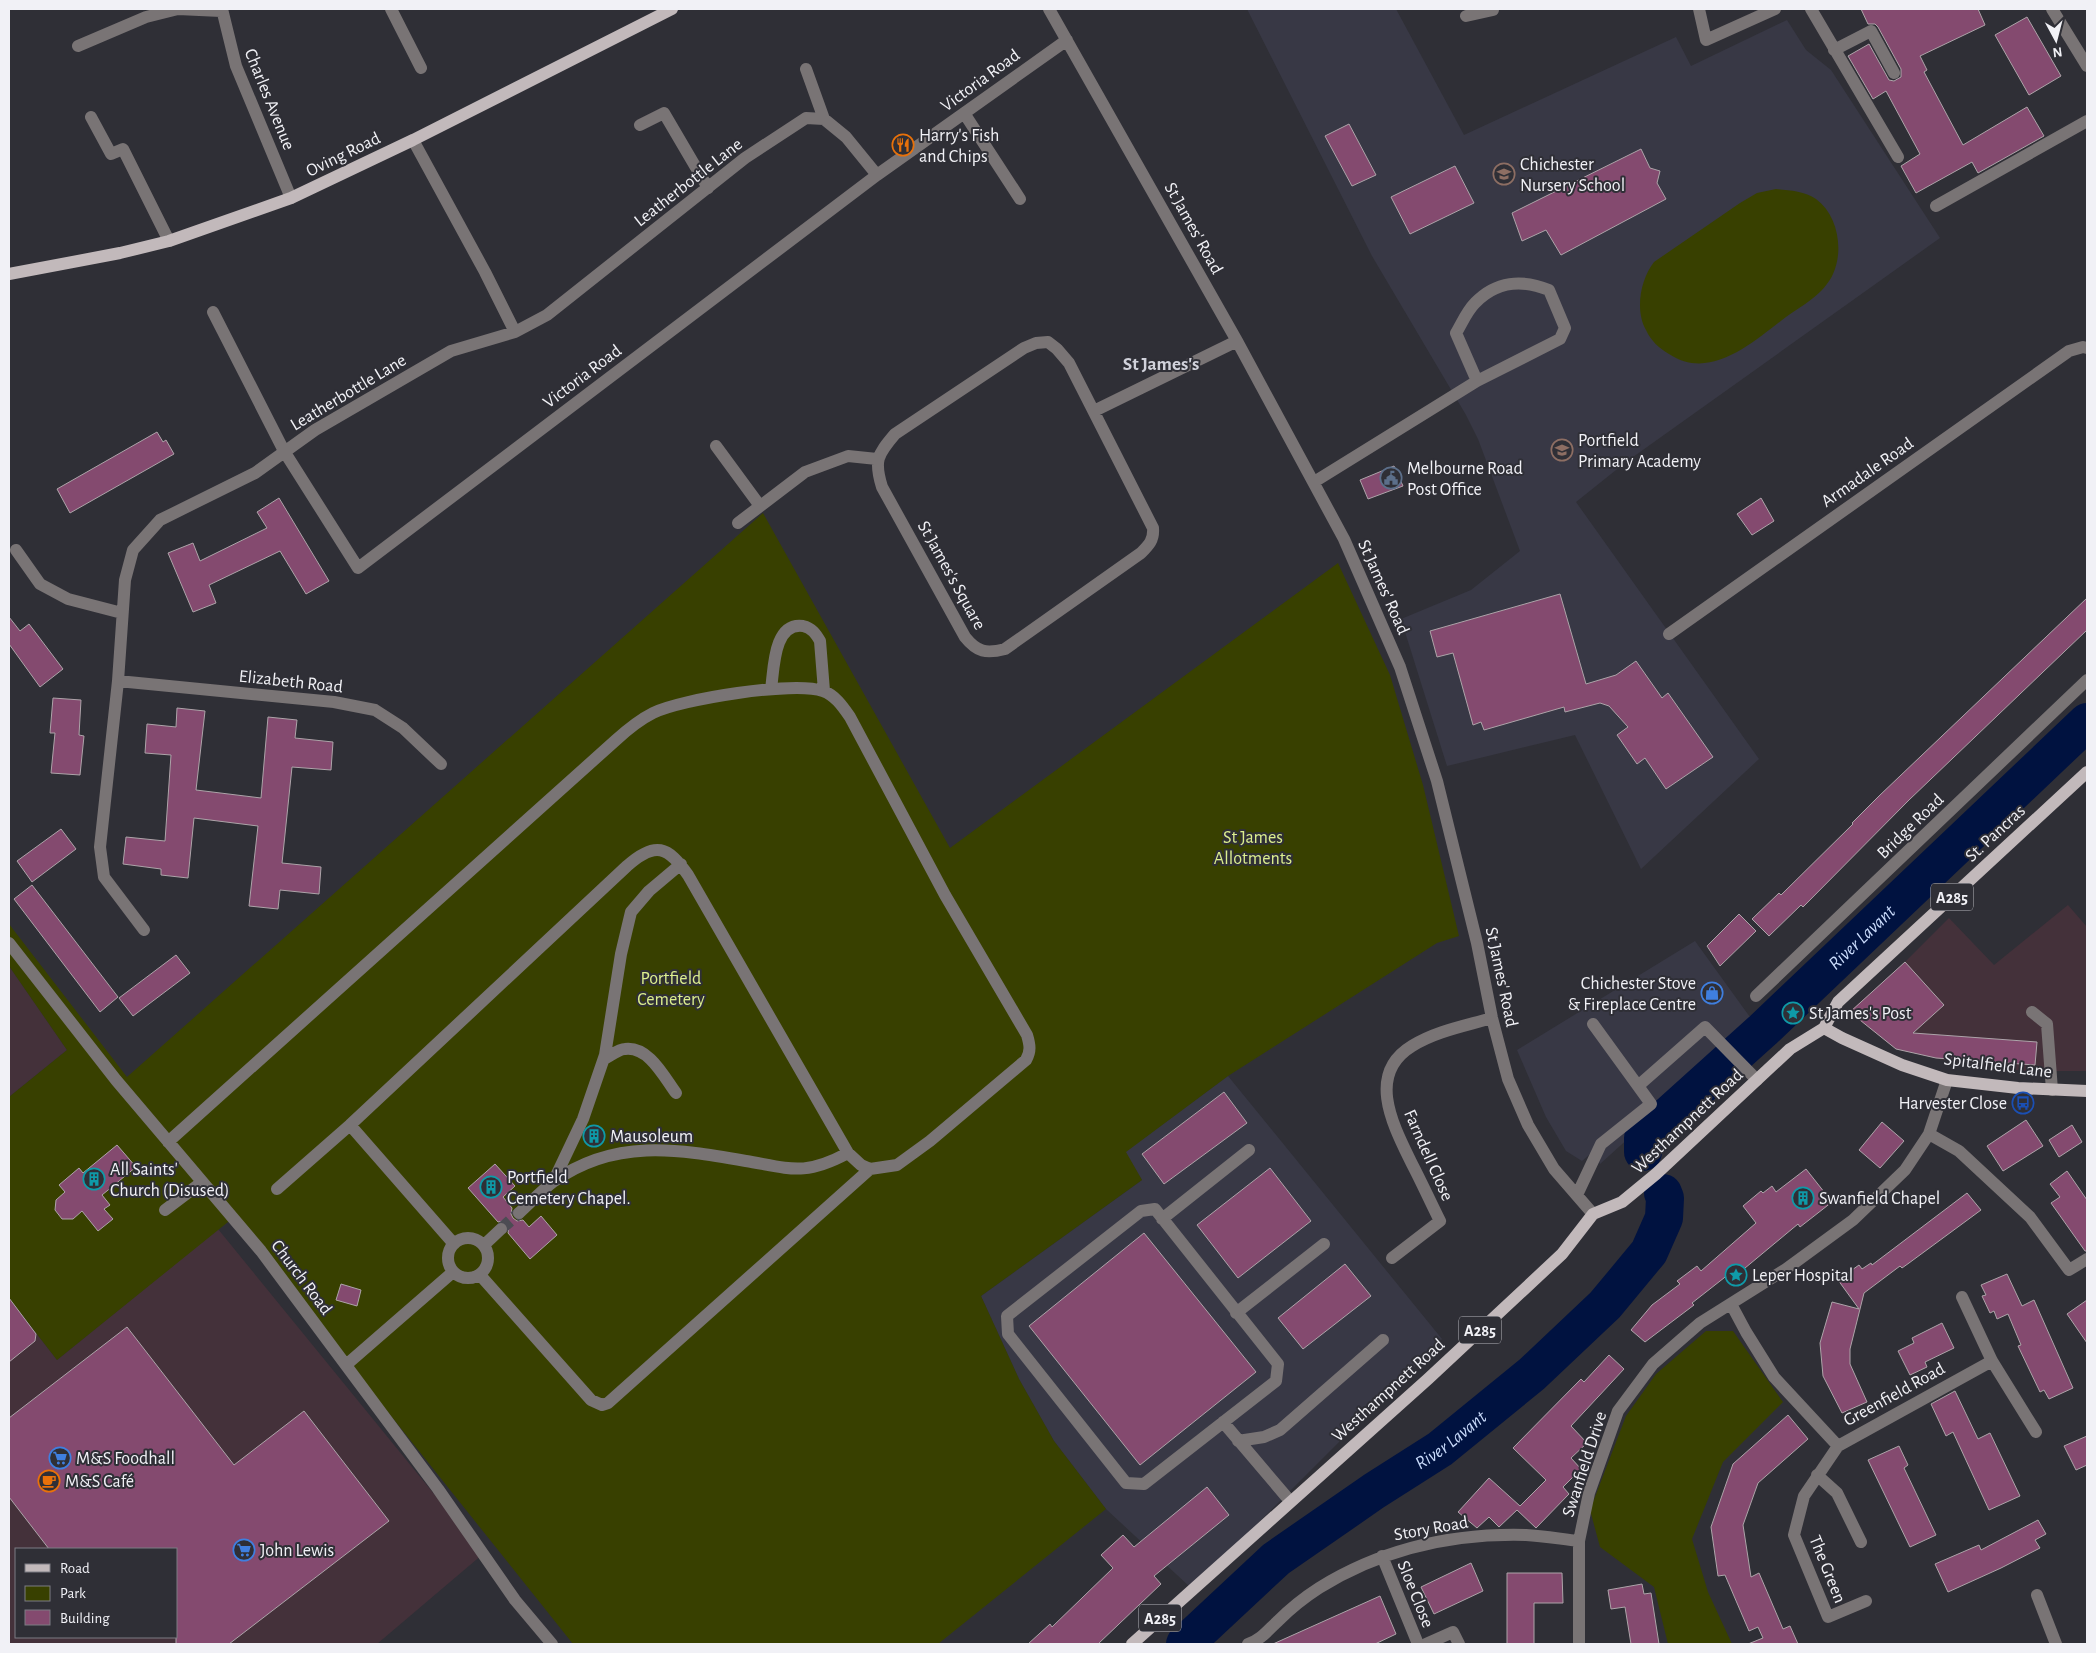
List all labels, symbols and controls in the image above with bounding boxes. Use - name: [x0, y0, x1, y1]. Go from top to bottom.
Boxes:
- north arrow: [2031, 15, 2081, 65]
- text: N: [2052, 44, 2063, 59]
- street label: Charles Avenue: [241, 46, 298, 153]
- street label: Victoria Road: [938, 46, 1023, 115]
- place label: Harry's Fish and Chips: [919, 127, 999, 166]
- street label: Oving Road: [303, 129, 383, 181]
- restaurant icon: Harry's Fish and Chips: [891, 133, 915, 157]
- street label: Leatherbottle Lane: [631, 135, 746, 230]
- place label: Chichester Nursery School: [1520, 156, 1625, 195]
- school or university icon: Chichester Nursery School: [1492, 162, 1516, 186]
- street label: St James' Road: [1161, 180, 1226, 277]
- street label: Victoria Road: [540, 342, 625, 412]
- street label: Leatherbottle Lane: [287, 351, 410, 434]
- district label: St James's: [1123, 355, 1199, 374]
- place label: Portfield Primary Academy: [1578, 432, 1701, 471]
- street label: Armadale Road: [1818, 435, 1917, 511]
- school or university icon: Portfield Primary Academy: [1550, 438, 1574, 462]
- place label: Melbourne Road Post Office: [1407, 460, 1523, 499]
- public building icon: Melbourne Road Post Office: [1379, 466, 1403, 490]
- street label: St James's Square: [914, 518, 988, 633]
- street label: St James' Road: [1354, 537, 1412, 638]
- street label: Elizabeth Road: [238, 668, 344, 696]
- street label: Bridge Road: [1874, 791, 1947, 863]
- street label: St. Pancras: [1962, 802, 2029, 866]
- park label: St James Allotments: [1214, 829, 1292, 868]
- road number: A285: [1931, 884, 1973, 910]
- water label: River Lavant: [1825, 901, 1900, 974]
- street label: St James' Road: [1482, 926, 1520, 1029]
- park label: Portfield Cemetery: [637, 970, 705, 1009]
- place label: Chichester Stove & Fireplace Centre: [1568, 975, 1696, 1014]
- shop icon: Chichester Stove & Fireplace Centre: [1700, 981, 1724, 1005]
- place icon: St James's Post: [1781, 1001, 1805, 1025]
- place label: St James's Post: [1809, 1005, 1912, 1023]
- street label: Spitalfield Lane: [1943, 1050, 2053, 1082]
- street label: Westhampnett Road: [1629, 1066, 1747, 1178]
- bus stop icon: Harvester Close: [2011, 1091, 2035, 1115]
- place label: Harvester Close: [1898, 1095, 2007, 1113]
- street label: Farndell Close: [1400, 1107, 1456, 1204]
- building icon: Mausoleum: [582, 1124, 606, 1148]
- place label: Mausoleum: [610, 1128, 693, 1146]
- place label: All Saints' Church (Disused): [110, 1161, 230, 1200]
- building icon: All Saints' Church (Disused): [82, 1167, 106, 1191]
- place label: Portfield Cemetery Chapel.: [507, 1169, 631, 1208]
- building icon: Portfield Cemetery Chapel.: [479, 1175, 503, 1199]
- building icon: Swanfield Chapel: [1791, 1186, 1815, 1210]
- place label: Swanfield Chapel: [1819, 1190, 1940, 1208]
- street label: Church Road: [267, 1237, 335, 1318]
- place icon: Leper Hospital: [1724, 1263, 1748, 1287]
- place label: Leper Hospital: [1752, 1267, 1853, 1285]
- road number: A285: [1459, 1316, 1501, 1344]
- street label: Westhampnett Road: [1329, 1336, 1448, 1446]
- street label: Greenfield Road: [1841, 1360, 1948, 1430]
- water label: River Lavant: [1412, 1407, 1491, 1473]
- street label: Swanfield Drive: [1559, 1409, 1610, 1519]
- supermarket icon: M&S Foodhall: [48, 1446, 72, 1470]
- place label: M&S Foodhall: [76, 1450, 175, 1468]
- cafe icon: M&S Café: [37, 1469, 61, 1493]
- place label: M&S Café: [65, 1473, 134, 1491]
- street label: Story Road: [1393, 1514, 1470, 1544]
- street label: The Green: [1805, 1533, 1849, 1606]
- supermarket icon: John Lewis: [232, 1538, 256, 1562]
- place label: John Lewis: [260, 1542, 334, 1560]
- legend: [15, 1548, 178, 1638]
- street label: Sloe Close: [1394, 1558, 1437, 1630]
- text: Road: [60, 1561, 90, 1576]
- text: Park: [60, 1586, 86, 1601]
- road number: A285: [1139, 1605, 1181, 1632]
- text: Building: [60, 1611, 110, 1626]

